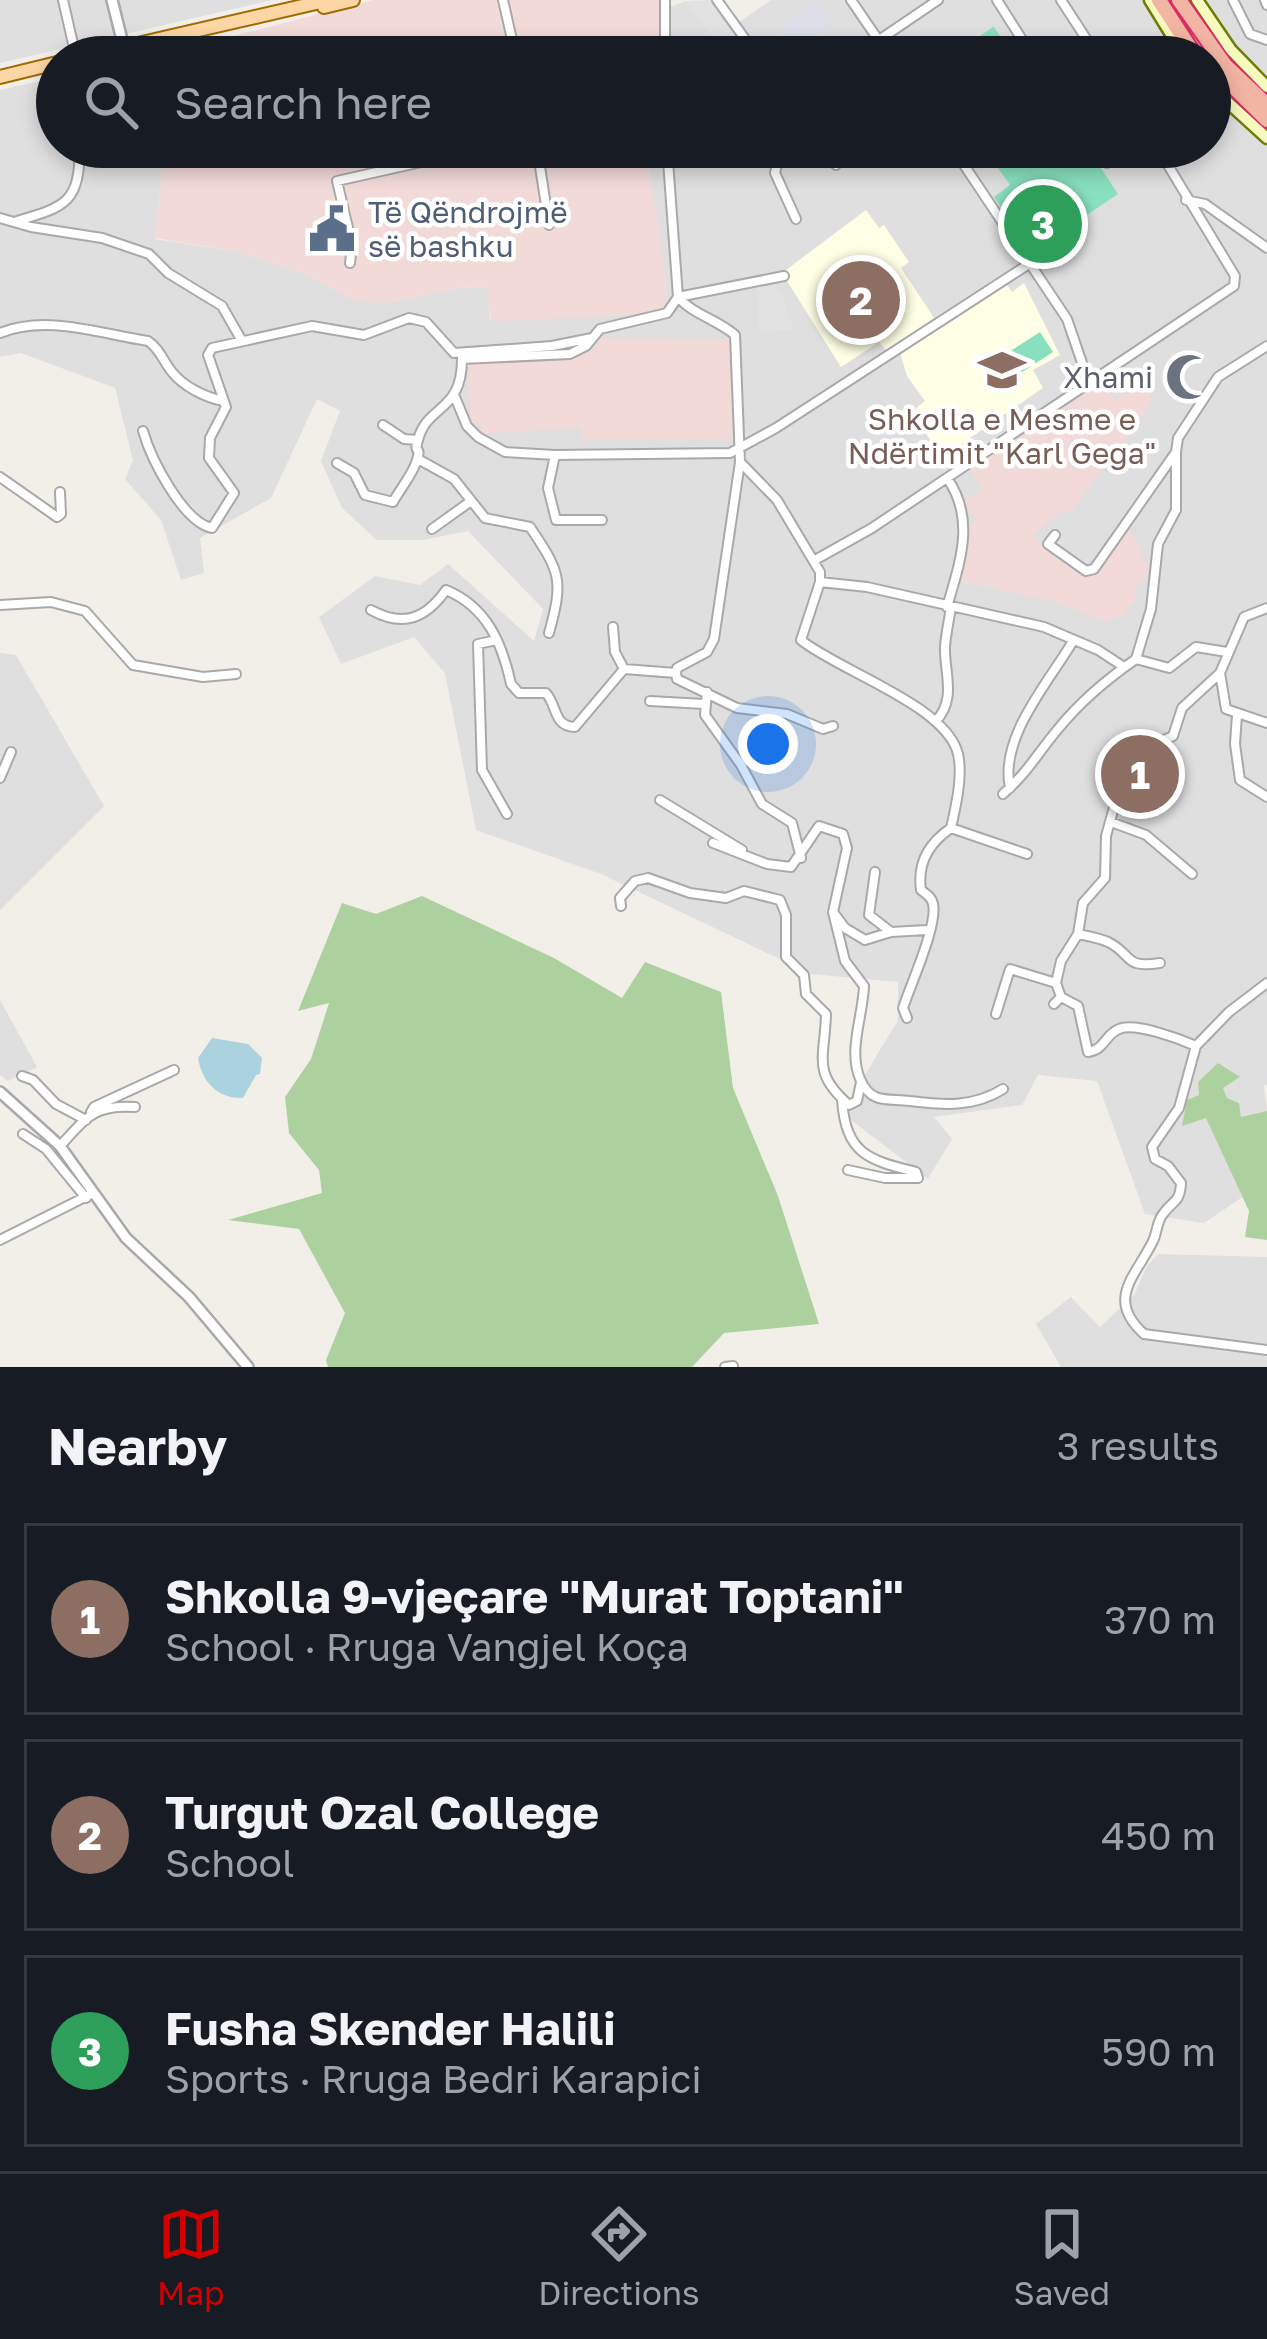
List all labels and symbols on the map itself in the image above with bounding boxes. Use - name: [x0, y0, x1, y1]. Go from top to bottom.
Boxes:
- pin: 3: [1004, 179, 1082, 269]
- place label: Të Qëndrojmë së bashku: [368, 194, 568, 264]
- public building icon: Të Qëndrojmë së bashku: [307, 204, 357, 254]
- pin: 2: [822, 255, 900, 345]
- school or university icon: Shkolla e Mesme e Ndërtimit "Karl Gega": [977, 345, 1027, 395]
- mosque icon: Xhami: [1164, 352, 1214, 402]
- place label: Xhami: [1063, 359, 1153, 395]
- place label: Shkolla e Mesme e Ndërtimit "Karl Gega": [848, 401, 1156, 471]
- your location: [738, 714, 798, 774]
- pin: 1: [1101, 729, 1179, 819]

